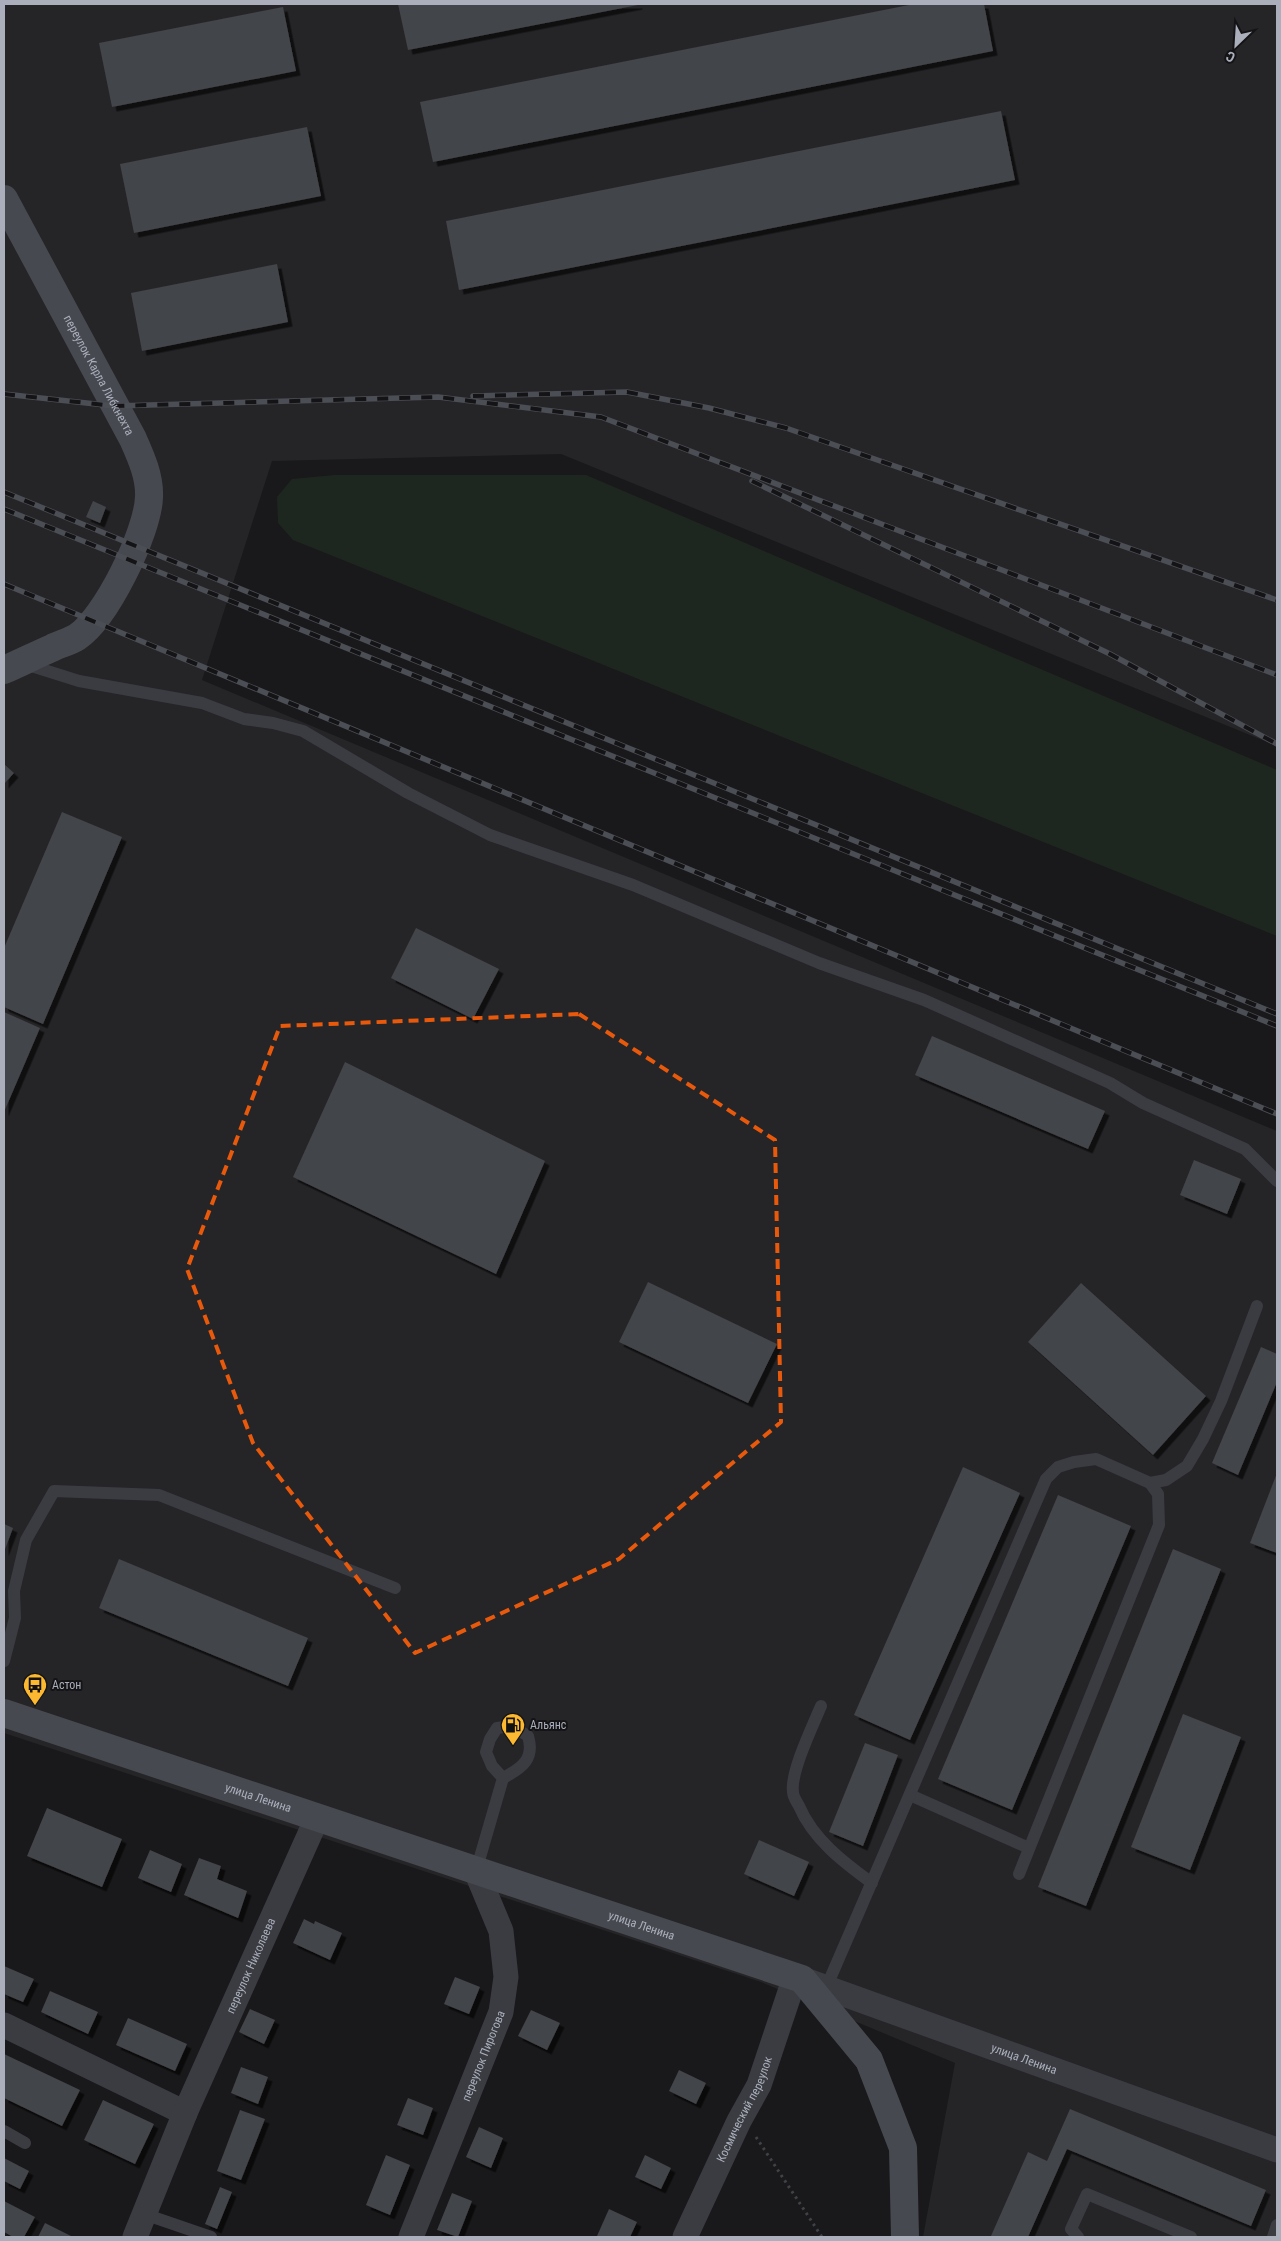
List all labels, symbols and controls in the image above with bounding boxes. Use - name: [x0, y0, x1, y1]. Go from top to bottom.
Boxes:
- north arrow: [1211, 20, 1261, 70]
- text: С: [1223, 48, 1238, 66]
- street label: переулок Карла Либкнехта: [61, 313, 137, 438]
- bus stop icon: Астон: [22, 1672, 48, 1706]
- place label: Астон: [52, 1678, 81, 1692]
- fuel station icon: Альянс: [500, 1712, 526, 1746]
- place label: Альянс: [530, 1718, 567, 1732]
- street label: улица Ленина: [223, 1780, 293, 1815]
- street label: улица Ленина: [607, 1908, 677, 1943]
- street label: переулок Николаева: [223, 1916, 278, 2016]
- street label: переулок Пирогова: [459, 2008, 508, 2103]
- street label: улица Ленина: [989, 2041, 1059, 2077]
- street label: Космический переулок: [714, 2054, 775, 2165]

